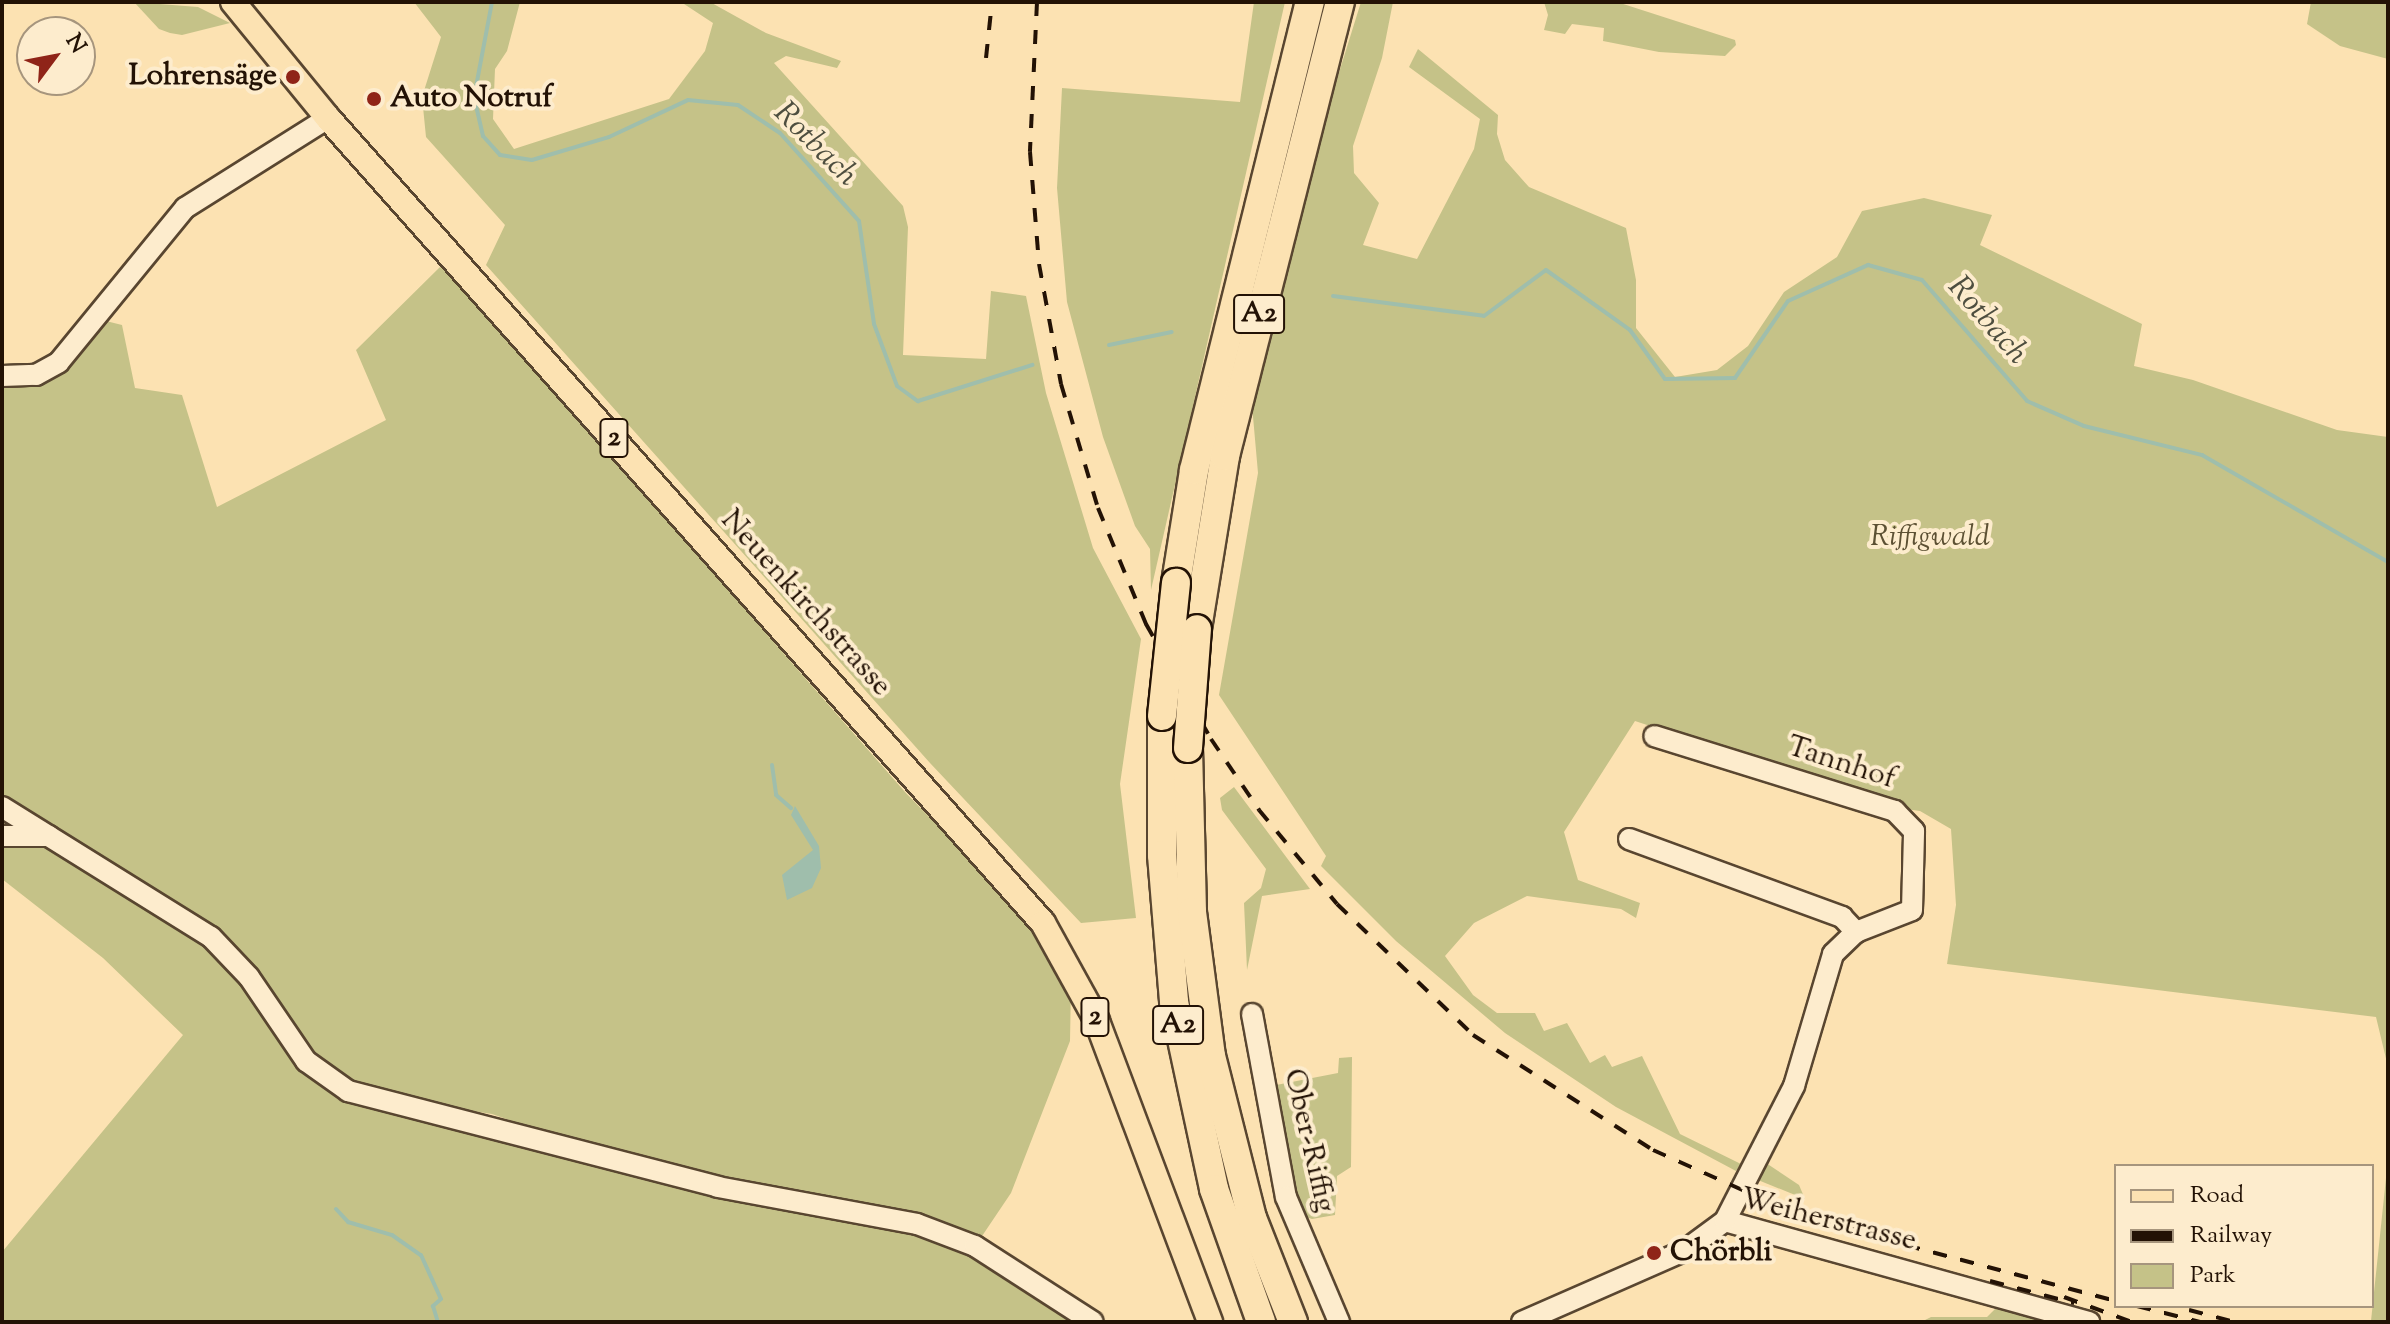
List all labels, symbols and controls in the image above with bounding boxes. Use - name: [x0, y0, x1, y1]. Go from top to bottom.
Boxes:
- north arrow: [16, 16, 96, 96]
- text: N: [56, 28, 93, 60]
- place label: Lohrensäge: [129, 59, 277, 95]
- marker: Lohrensäge: [284, 68, 302, 86]
- place label: Auto Notruf: [390, 81, 553, 117]
- marker: Auto Notruf: [365, 90, 383, 108]
- water label: Rotbach: [765, 95, 865, 195]
- water label: Rotbach: [1938, 269, 2036, 373]
- road number: A2: [1233, 290, 1285, 338]
- road number: 2: [598, 414, 630, 462]
- street label: Neuenkirchstrasse: [712, 503, 898, 705]
- park label: Riffigwald: [1870, 520, 1990, 556]
- street label: Tannhof: [1782, 730, 1900, 798]
- road number: 2: [1079, 993, 1111, 1041]
- road number: A2: [1152, 1001, 1204, 1049]
- street label: Ober-Riffig: [1274, 1066, 1342, 1216]
- legend: [2114, 1164, 2374, 1308]
- text: Road: [2190, 1179, 2244, 1213]
- street label: Weiherstrasse: [1736, 1182, 1920, 1260]
- text: Railway: [2190, 1219, 2272, 1253]
- place label: Chörbli: [1670, 1235, 1772, 1271]
- marker: Chörbli: [1645, 1244, 1663, 1262]
- text: Park: [2190, 1259, 2236, 1293]

